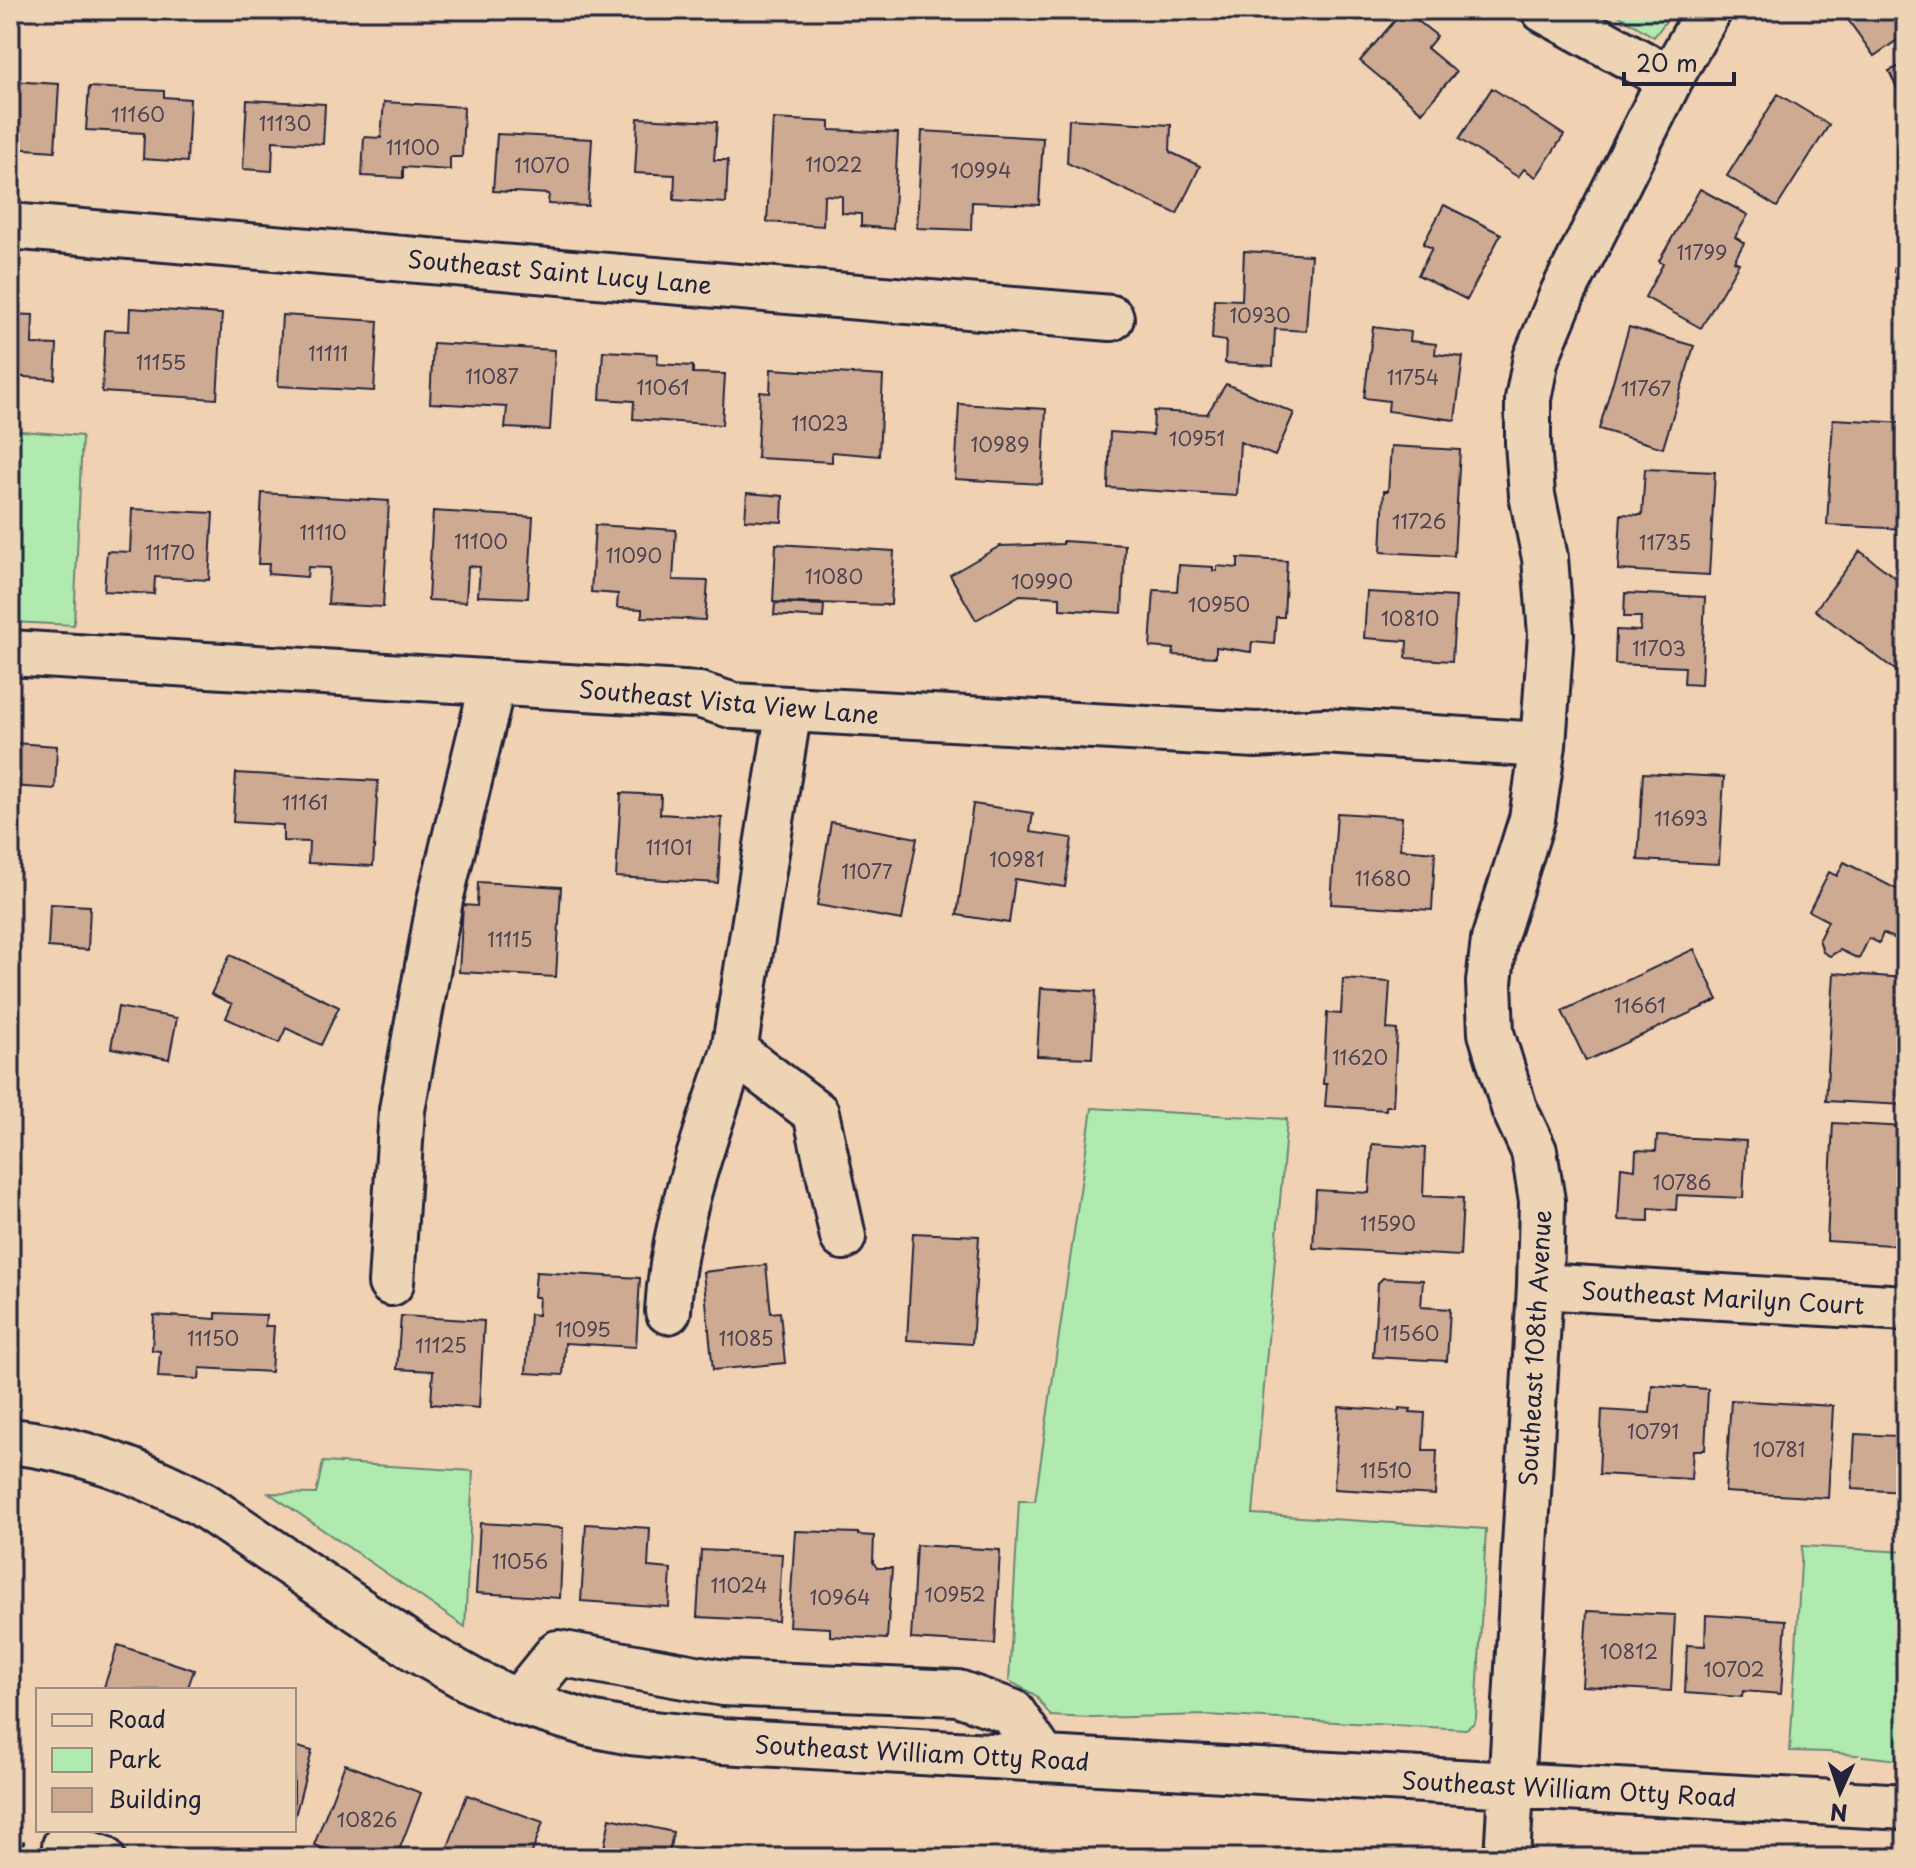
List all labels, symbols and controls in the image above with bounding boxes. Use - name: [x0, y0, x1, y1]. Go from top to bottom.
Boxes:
- scale bar: [1624, 36, 1734, 86]
- text: 20 m: [1636, 44, 1698, 80]
- house number: 11160: [111, 99, 165, 129]
- house number: 11130: [259, 108, 311, 138]
- house number: 11100: [386, 132, 440, 162]
- house number: 11022: [805, 149, 863, 179]
- house number: 11070: [514, 150, 570, 180]
- house number: 10994: [951, 155, 1011, 185]
- house number: 11799: [1676, 237, 1728, 267]
- street label: Southeast Saint Lucy Lane: [406, 240, 714, 302]
- house number: 10930: [1229, 300, 1291, 330]
- house number: 11111: [308, 338, 348, 368]
- house number: 11155: [136, 347, 186, 377]
- house number: 11087: [465, 361, 519, 391]
- house number: 11754: [1387, 362, 1439, 392]
- house number: 11061: [637, 372, 689, 402]
- house number: 11767: [1621, 373, 1671, 403]
- house number: 11023: [791, 408, 849, 438]
- house number: 10951: [1169, 423, 1225, 453]
- house number: 10989: [971, 429, 1029, 459]
- house number: 11726: [1392, 506, 1446, 536]
- house number: 11110: [299, 517, 347, 547]
- house number: 11100: [454, 526, 508, 556]
- house number: 11735: [1639, 527, 1691, 557]
- house number: 11170: [145, 537, 195, 567]
- house number: 11090: [606, 540, 662, 570]
- house number: 11080: [805, 561, 863, 591]
- house number: 10990: [1011, 566, 1073, 596]
- house number: 10950: [1188, 589, 1250, 619]
- house number: 10810: [1381, 603, 1439, 633]
- house number: 11703: [1632, 633, 1686, 663]
- street label: Southeast Vista View Lane: [577, 670, 881, 732]
- house number: 11161: [282, 787, 328, 817]
- house number: 11693: [1654, 803, 1708, 833]
- house number: 11101: [646, 832, 692, 862]
- house number: 10981: [989, 844, 1045, 874]
- house number: 11077: [841, 856, 893, 886]
- house number: 11680: [1355, 863, 1411, 893]
- house number: 11115: [487, 924, 533, 954]
- house number: 11661: [1614, 990, 1666, 1020]
- house number: 11620: [1332, 1042, 1388, 1072]
- house number: 10786: [1653, 1167, 1711, 1197]
- house number: 11590: [1360, 1208, 1416, 1238]
- street label: Southeast 108th Avenue: [1509, 1209, 1559, 1487]
- street label: Southeast Marilyn Court: [1581, 1272, 1866, 1322]
- house number: 11095: [555, 1314, 611, 1344]
- house number: 11560: [1383, 1318, 1439, 1348]
- house number: 11150: [187, 1323, 239, 1353]
- house number: 11085: [718, 1323, 774, 1353]
- house number: 11125: [415, 1330, 467, 1360]
- house number: 10791: [1627, 1416, 1679, 1446]
- house number: 10781: [1753, 1434, 1805, 1464]
- house number: 11510: [1360, 1455, 1412, 1485]
- house number: 11056: [492, 1546, 548, 1576]
- house number: 11024: [711, 1570, 767, 1600]
- house number: 10952: [924, 1579, 986, 1609]
- house number: 10964: [809, 1582, 871, 1612]
- house number: 10812: [1600, 1636, 1658, 1666]
- house number: 10702: [1703, 1654, 1765, 1684]
- legend: [36, 1688, 296, 1832]
- text: Road: [108, 1700, 166, 1736]
- street label: Southeast William Otty Road: [754, 1725, 1090, 1779]
- text: Park: [108, 1740, 162, 1776]
- north arrow: [1800, 1752, 1880, 1832]
- street label: Southeast William Otty Road: [1401, 1761, 1737, 1815]
- text: Building: [108, 1780, 202, 1816]
- text: N: [1829, 1797, 1848, 1830]
- house number: 10826: [337, 1804, 397, 1834]

